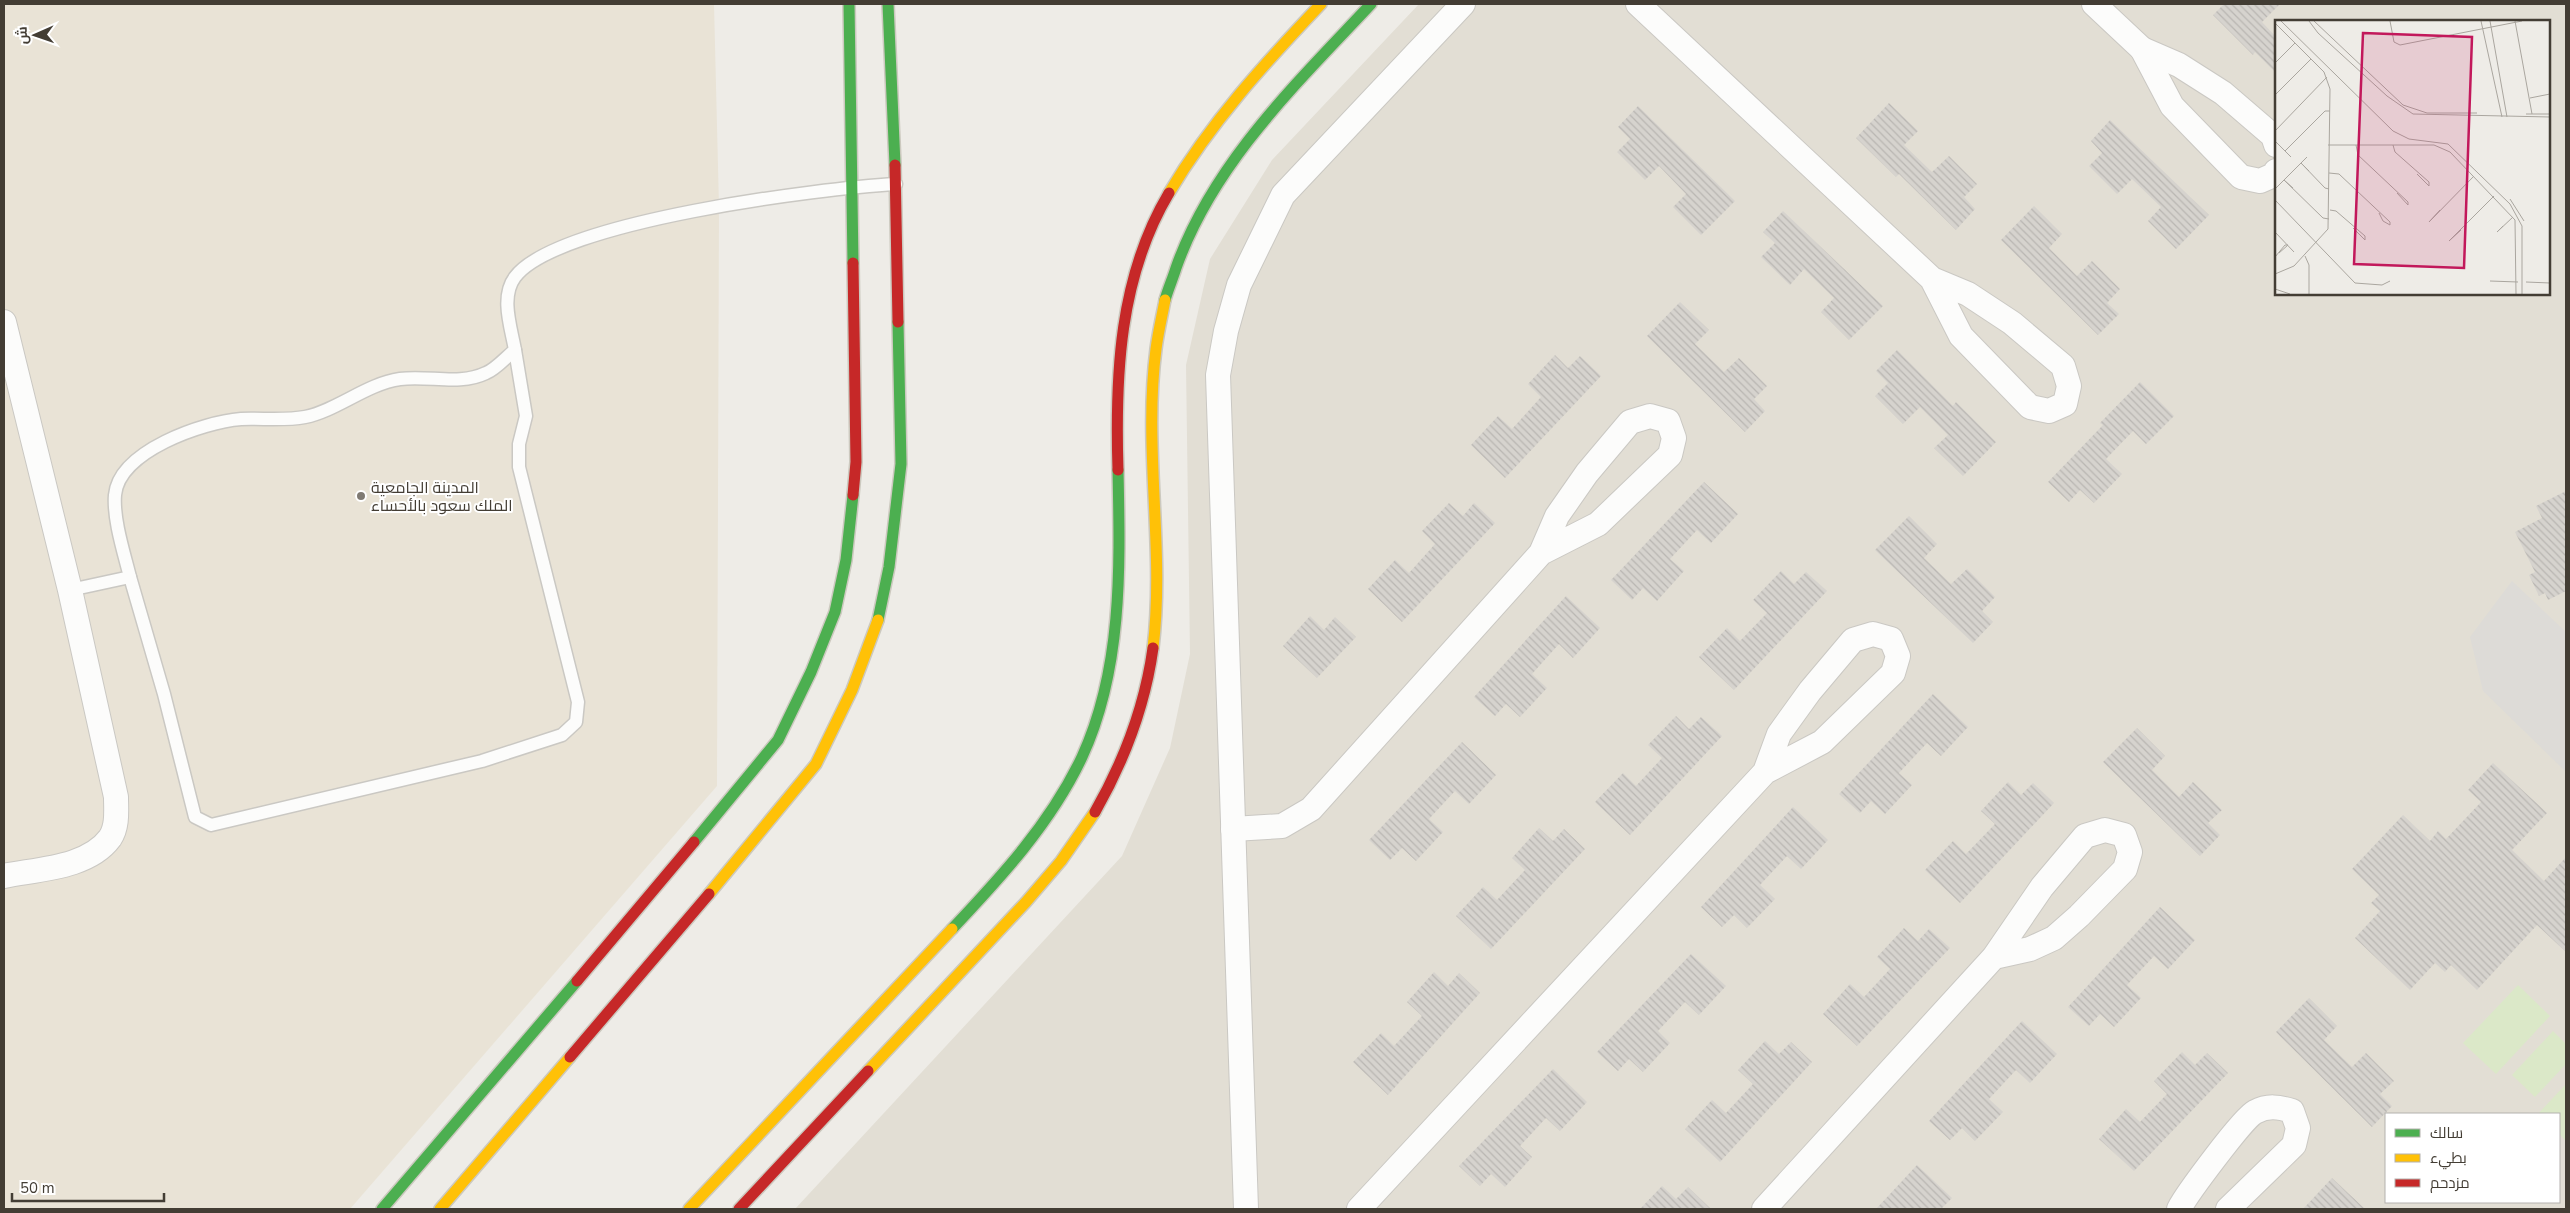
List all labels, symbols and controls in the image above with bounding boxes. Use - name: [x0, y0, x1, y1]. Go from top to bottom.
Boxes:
- north arrow: [10, 10, 60, 60]
- inset map: [2275, 20, 2550, 295]
- text: ش: [13, 26, 32, 45]
- place label: المدينة الجامعية الملك سعود بالأحساء: [371, 477, 512, 517]
- marker: المدينة الجامعية الملك سعود بالأحساء: [355, 490, 367, 502]
- legend: [2385, 1113, 2560, 1203]
- text: سالك: [2430, 1123, 2463, 1143]
- text: بطيء: [2430, 1148, 2467, 1170]
- scale bar: [12, 1170, 165, 1202]
- text: مزدحم: [2430, 1173, 2470, 1193]
- text: 50 m: [20, 1178, 55, 1198]

